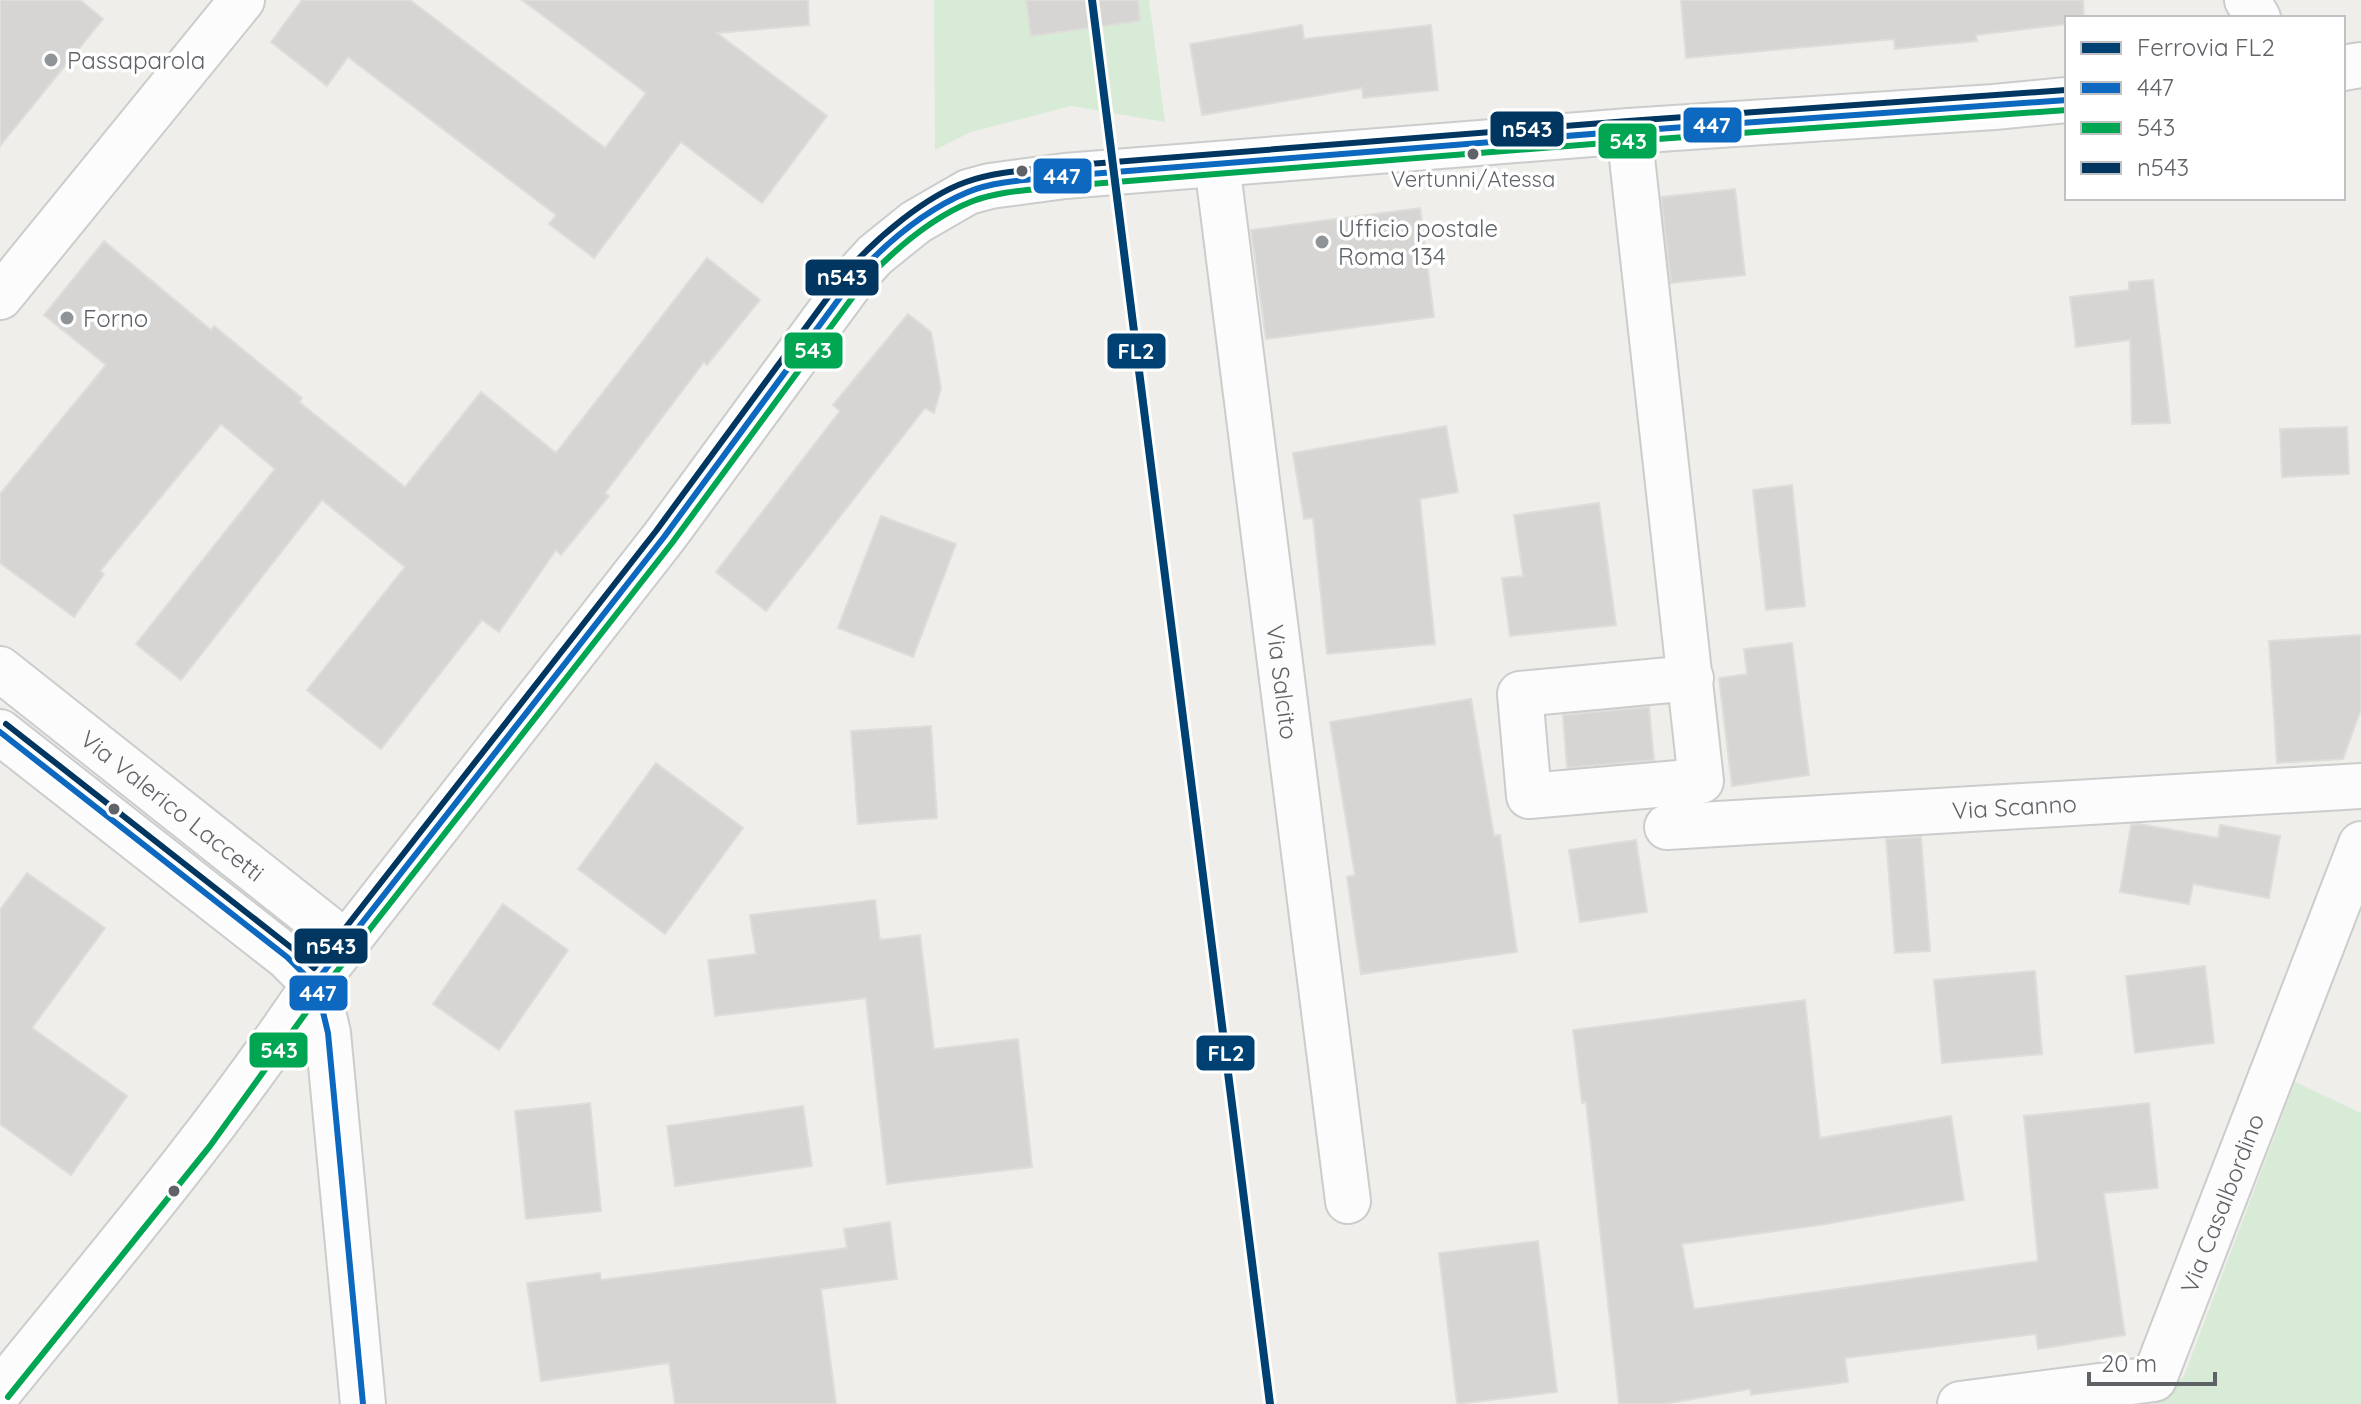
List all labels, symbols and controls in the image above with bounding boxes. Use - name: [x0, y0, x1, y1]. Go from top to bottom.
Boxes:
- legend: [2065, 16, 2345, 200]
- text: Ferrovia FL2: [2137, 32, 2275, 62]
- place label: Passaparola: [67, 45, 205, 75]
- marker: Passaparola: [42, 51, 60, 69]
- text: 447: [2137, 72, 2174, 102]
- line badge: 447: [1682, 106, 1743, 144]
- line badge: n543: [1489, 110, 1565, 148]
- text: 447: [1693, 111, 1731, 139]
- text: 543: [2137, 112, 2175, 142]
- text: n543: [1502, 115, 1552, 143]
- line badge: 543: [1597, 122, 1658, 160]
- text: 543: [1609, 127, 1647, 155]
- marker: Vertunni/Atessa: [1465, 146, 1481, 162]
- text: n543: [2137, 152, 2189, 182]
- line badge: 447: [1032, 157, 1093, 195]
- text: 447: [1043, 162, 1081, 190]
- unlabelled marker: [1014, 163, 1030, 179]
- place label: Vertunni/Atessa: [1391, 165, 1555, 193]
- place label: Ufficio postale Roma 134: [1338, 213, 1498, 271]
- marker: Ufficio postale Roma 134: [1313, 233, 1331, 251]
- line badge: n543: [804, 258, 880, 297]
- text: n543: [817, 263, 867, 291]
- place label: Forno: [83, 303, 148, 333]
- marker: Forno: [58, 309, 76, 327]
- line badge: 543: [783, 331, 844, 370]
- line badge: FL2: [1106, 332, 1167, 370]
- text: 543: [794, 336, 832, 364]
- text: FL2: [1117, 337, 1155, 365]
- street label: Via Salcito: [1260, 623, 1305, 741]
- street label: Via Valerico Laccetti: [74, 724, 271, 888]
- street label: Via Scanno: [1951, 788, 2078, 825]
- unlabelled marker: [106, 801, 122, 817]
- line badge: n543: [293, 927, 369, 965]
- text: n543: [306, 932, 356, 960]
- line badge: 447: [288, 974, 349, 1012]
- text: 447: [299, 979, 337, 1007]
- line badge: 543: [248, 1031, 309, 1069]
- line badge: FL2: [1195, 1034, 1256, 1072]
- text: 543: [260, 1036, 298, 1064]
- text: FL2: [1207, 1039, 1245, 1067]
- street label: Via Casalbordino: [2174, 1109, 2270, 1297]
- unlabelled marker: [166, 1183, 182, 1199]
- scale bar: [2089, 1336, 2215, 1386]
- text: 20 m: [2101, 1348, 2157, 1378]

